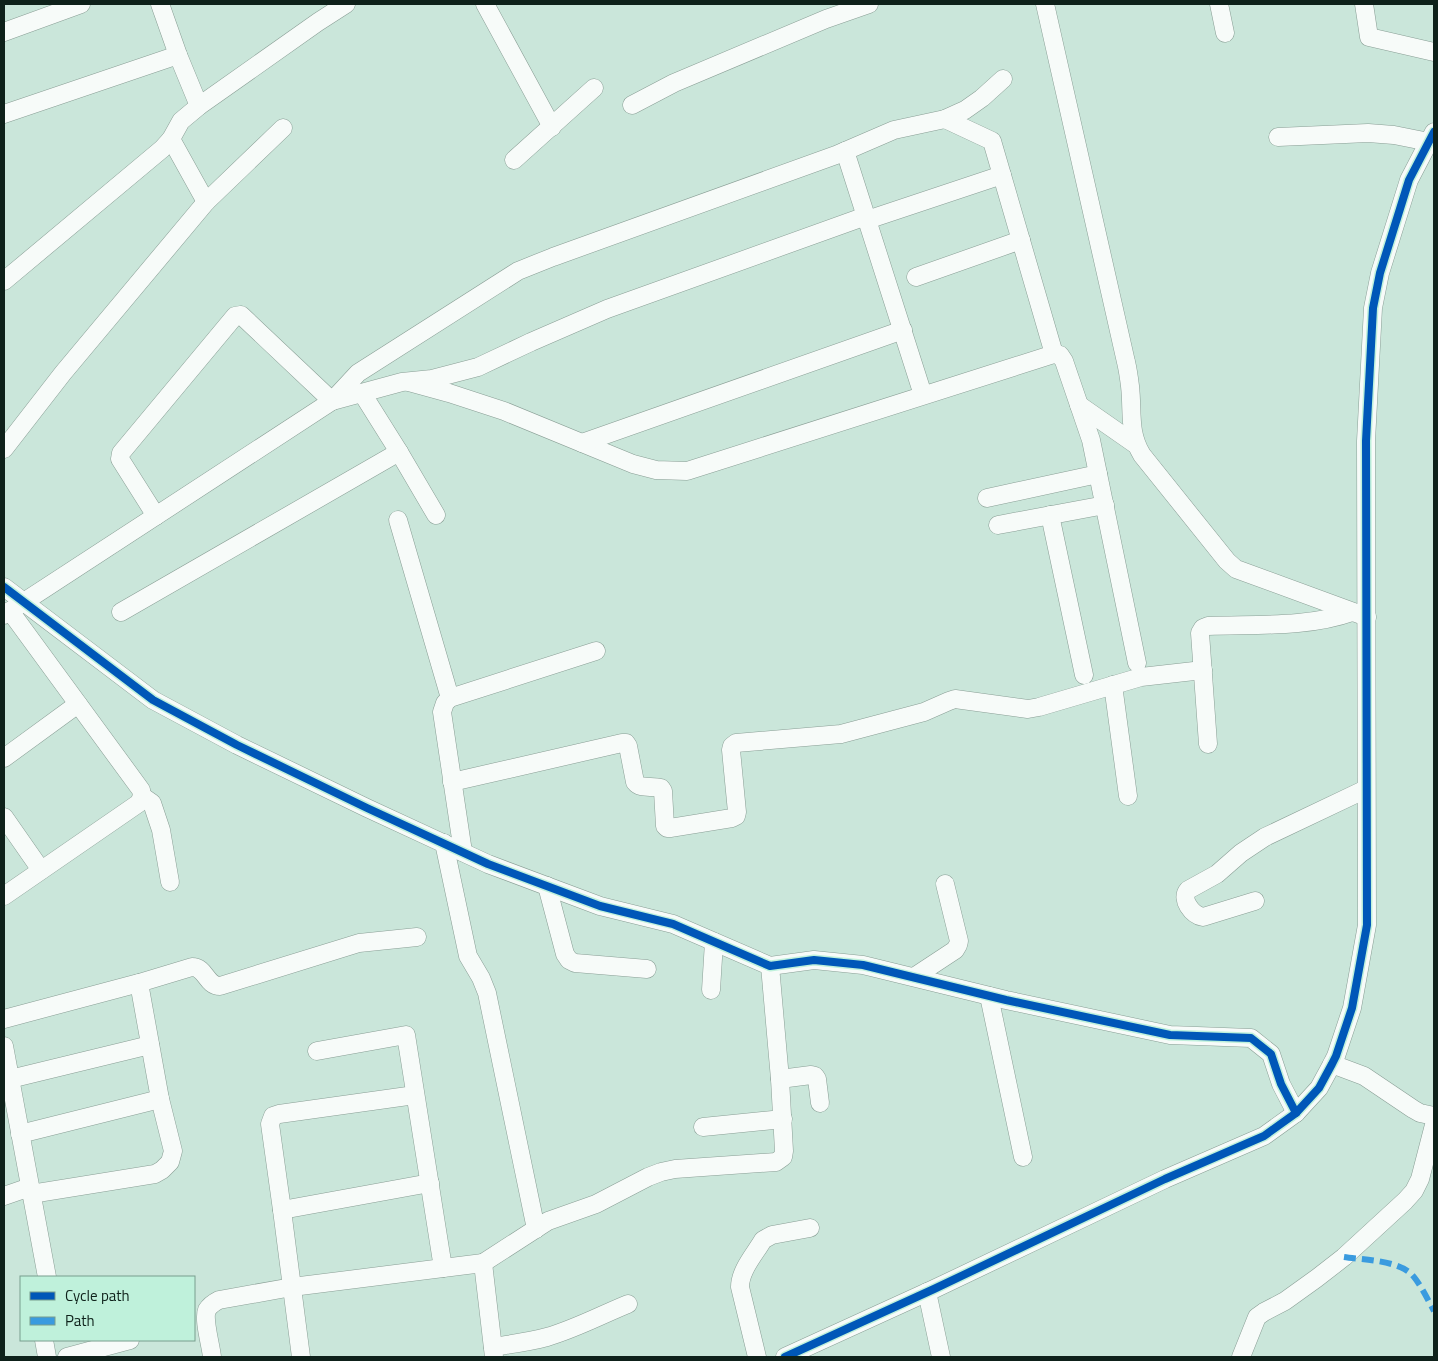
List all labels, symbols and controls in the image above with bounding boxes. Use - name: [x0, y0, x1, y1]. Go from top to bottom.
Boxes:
- legend: [20, 1276, 195, 1341]
- text: Cycle path: [65, 1284, 130, 1307]
- text: Path: [65, 1309, 95, 1332]

